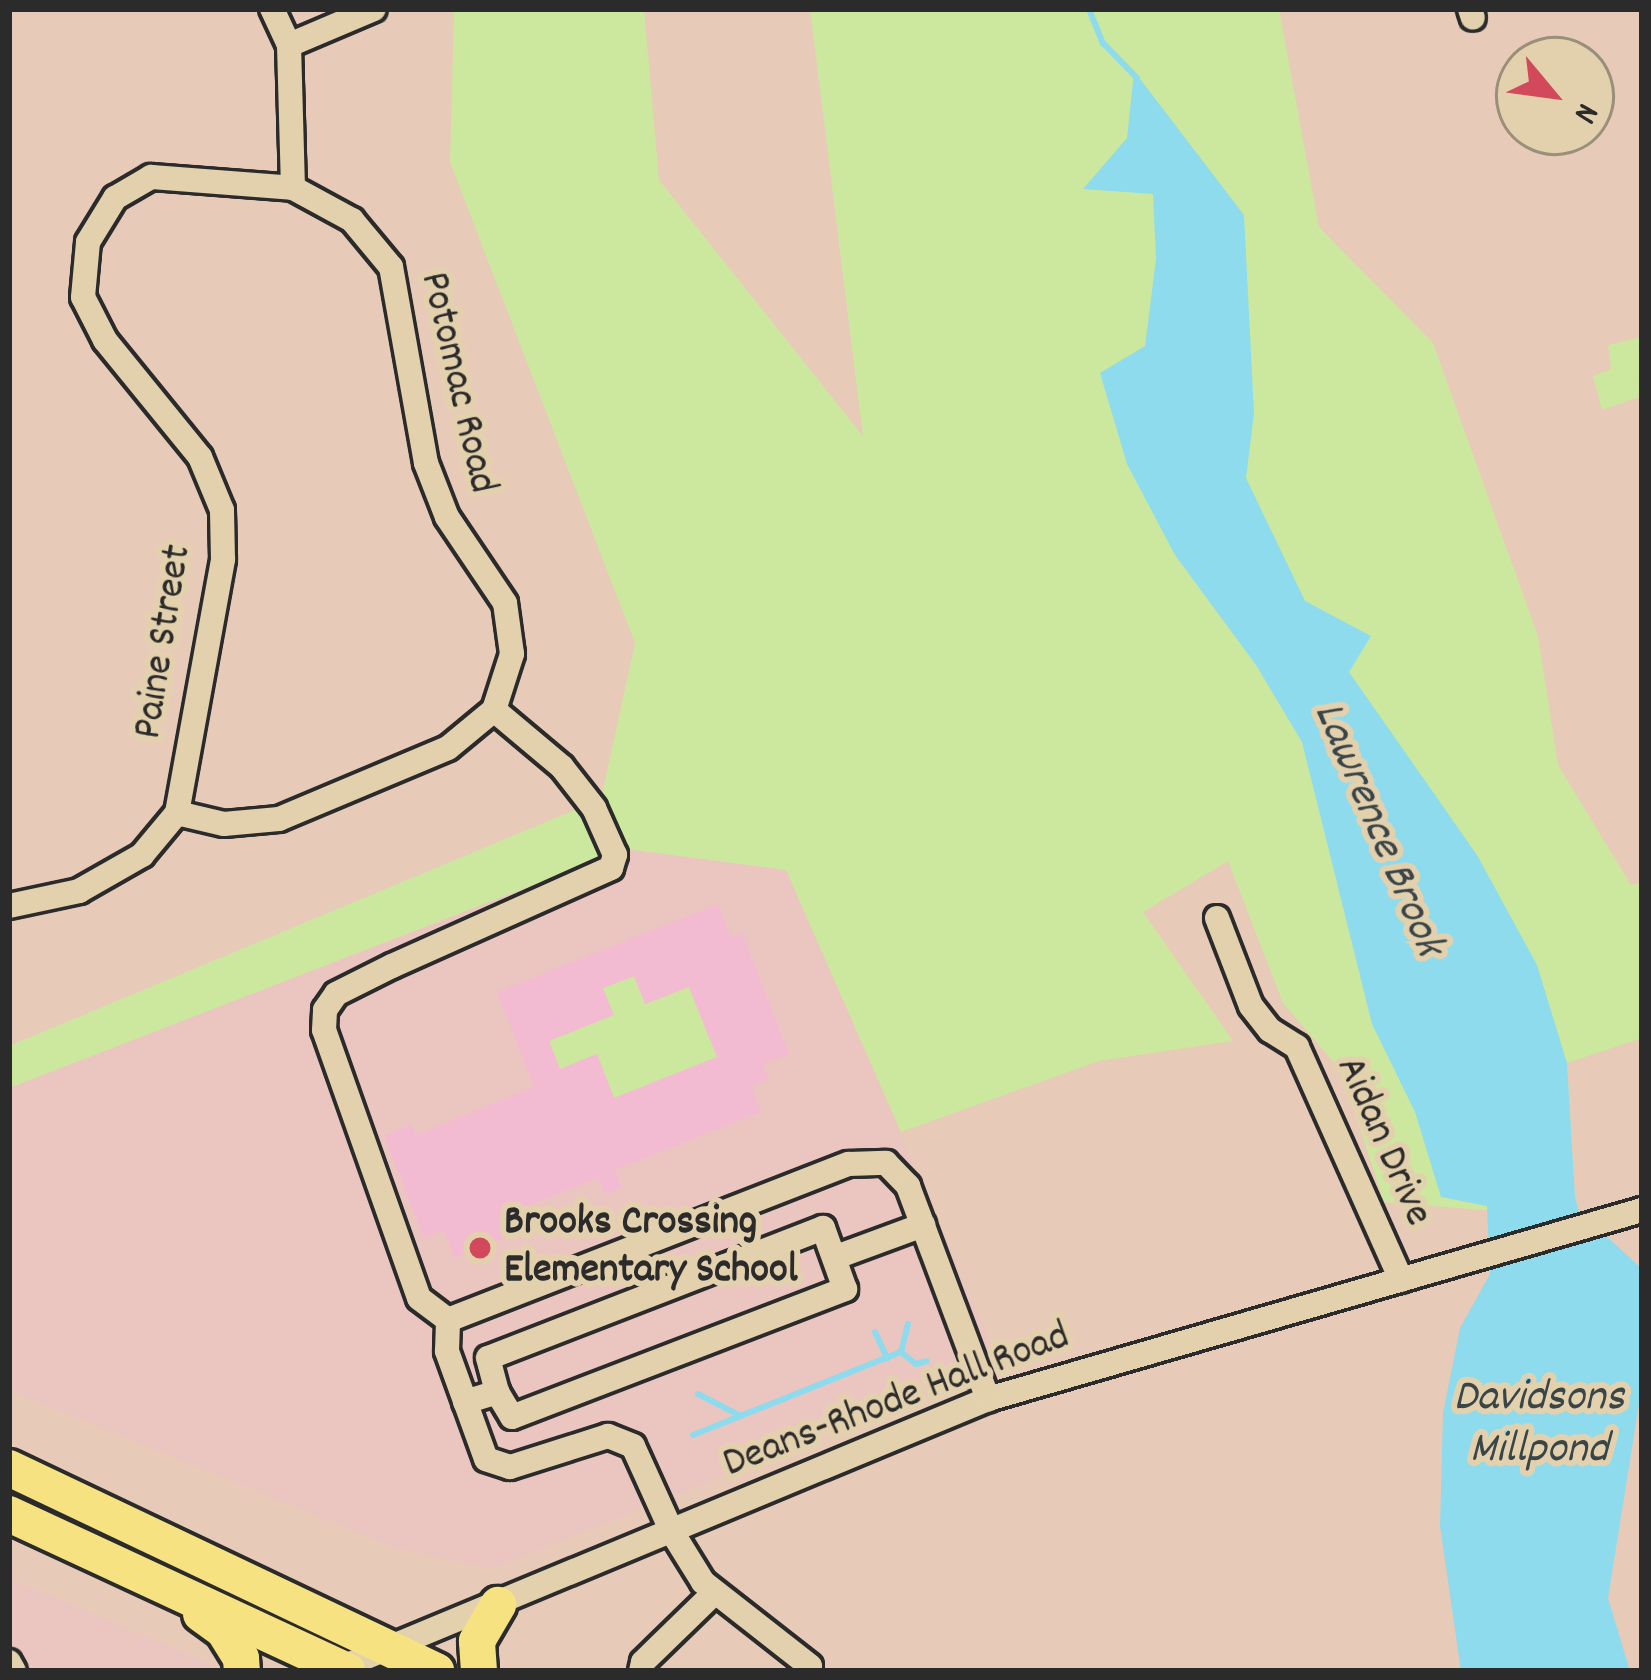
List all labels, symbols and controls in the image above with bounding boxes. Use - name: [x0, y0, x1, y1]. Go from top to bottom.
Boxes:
- north arrow: [1495, 36, 1615, 156]
- text: N: [1560, 94, 1609, 131]
- street label: Potomac Road: [406, 267, 506, 499]
- street label: Paine Street: [125, 541, 205, 743]
- water label: Lawrence Brook: [1298, 695, 1454, 965]
- street label: Aidan Drive: [1322, 1050, 1442, 1234]
- place label: Brooks Crossing Elementary School: [504, 1199, 798, 1298]
- marker: Brooks Crossing Elementary School: [467, 1235, 493, 1261]
- street label: Deans-Rhode Hall Road: [717, 1313, 1077, 1491]
- water label: Davidsons Millpond: [1453, 1373, 1625, 1479]

